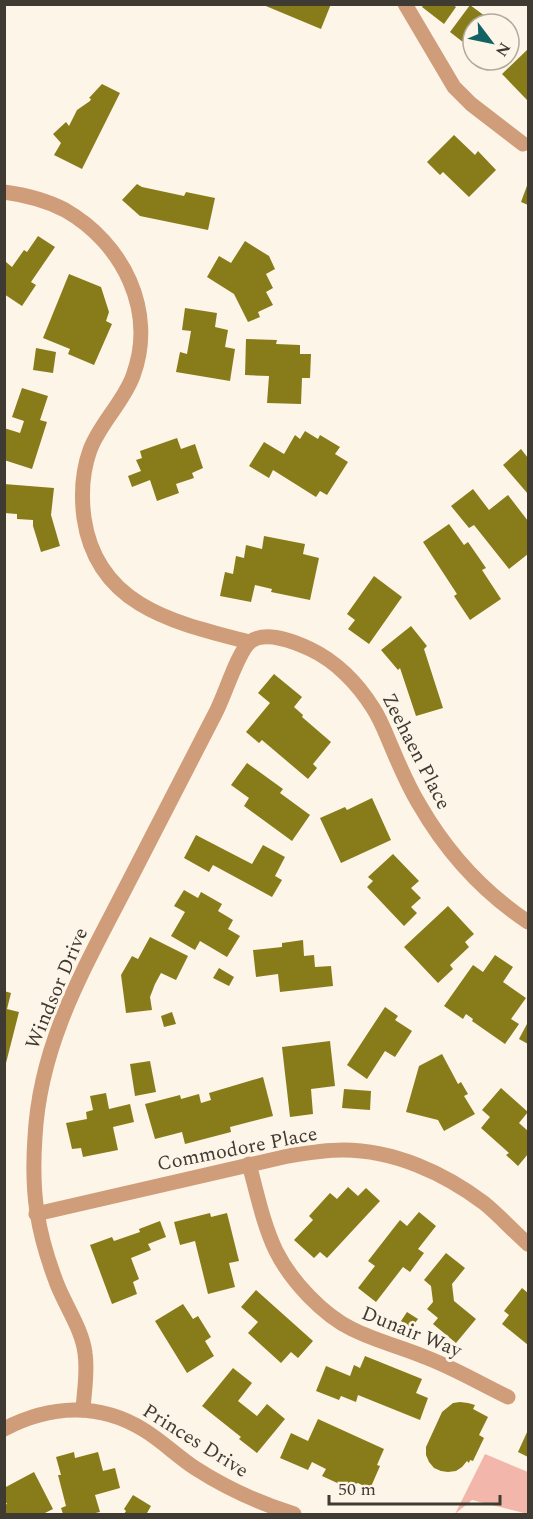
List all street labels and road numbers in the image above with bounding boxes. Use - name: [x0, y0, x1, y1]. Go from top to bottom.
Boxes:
- street label: Zeehaen Place: [374, 688, 458, 815]
- street label: Windsor Drive: [18, 923, 96, 1054]
- street label: Commodore Place: [154, 1119, 320, 1179]
- street label: Dunair Way: [357, 1298, 468, 1366]
- street label: Princes Drive: [137, 1396, 254, 1485]

